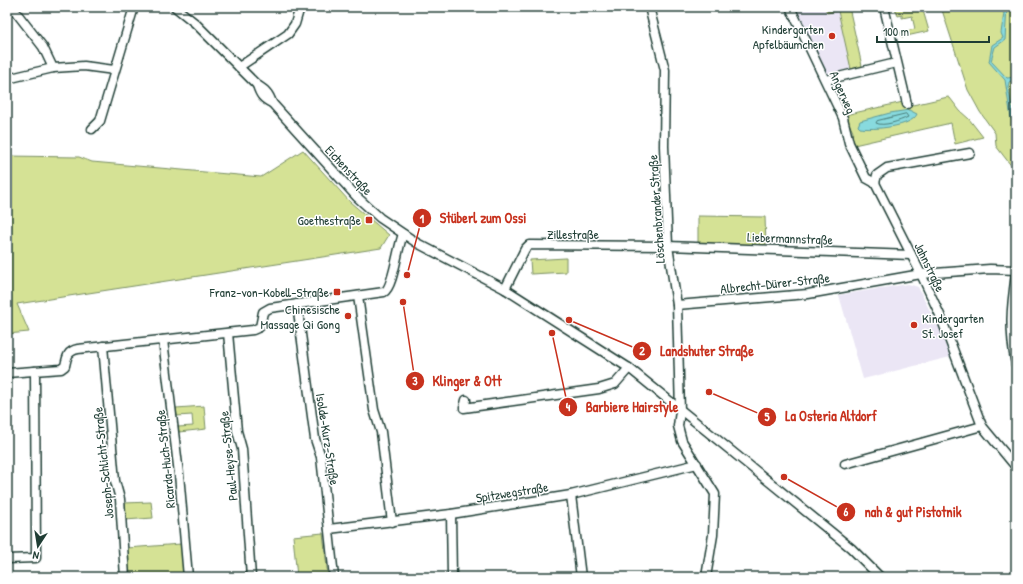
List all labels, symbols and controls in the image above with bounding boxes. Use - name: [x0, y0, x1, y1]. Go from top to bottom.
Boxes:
- scale bar: [877, 18, 989, 44]
- place label: Kindergarten Apfelbäumchen: [753, 20, 824, 53]
- text: 100 m: [883, 23, 909, 40]
- marker: Kindergarten Apfelbäumchen: [827, 31, 837, 41]
- street label: Angerweg: [826, 68, 860, 116]
- street label: Eichenstraße: [321, 141, 377, 199]
- street label: Löschenbrander Straße: [643, 154, 669, 264]
- callout: Stüberl zum Ossi: [412, 205, 535, 231]
- text: Stüberl zum Ossi: [440, 208, 526, 227]
- text: 1: [420, 210, 425, 227]
- place label: Goethestraße: [298, 211, 361, 229]
- marker: Goethestraße: [364, 215, 374, 225]
- street label: Zillestraße: [547, 225, 599, 243]
- street label: Liebermannstraße: [747, 228, 833, 248]
- street label: Jahnstraße: [910, 239, 950, 295]
- street label: Albrecht-Dürer-Straße: [719, 268, 831, 298]
- place label: Franz-von-Kobell-Straße: [209, 283, 329, 301]
- marker: Franz-von-Kobell-Straße: [332, 287, 342, 297]
- place label: Chinesische Massage Qi Gong: [261, 300, 340, 333]
- place label: Kindergarten St. Josef: [922, 309, 984, 342]
- marker: Chinesische Massage Qi Gong: [343, 311, 353, 321]
- marker: Kindergarten St. Josef: [909, 320, 919, 330]
- callout: Landshuter Straße: [632, 338, 762, 364]
- text: Landshuter Straße: [660, 341, 754, 362]
- text: 2: [639, 342, 645, 359]
- callout: Klinger & Ott: [405, 368, 510, 394]
- text: Klinger & Ott: [433, 371, 503, 392]
- text: 3: [412, 372, 418, 389]
- street label: Isolde-Kurz-Straße: [312, 392, 344, 486]
- callout: Barbiere Hairstyle: [558, 394, 686, 420]
- text: Barbiere Hairstyle: [586, 397, 679, 418]
- text: 4: [566, 398, 571, 415]
- callout: La Osteria Altdorf: [757, 404, 885, 430]
- street label: Joseph-Schlicht-Straße: [88, 406, 118, 520]
- text: La Osteria Altdorf: [785, 406, 878, 425]
- text: 5: [764, 408, 770, 425]
- street label: Ricarda-Huch-Straße: [151, 409, 179, 509]
- street label: Paul-Heyse-Straße: [214, 410, 242, 502]
- street label: Spitzwegstraße: [474, 477, 550, 507]
- callout: nah & gut Pistotnik: [836, 499, 969, 525]
- text: nah & gut Pistotnik: [864, 502, 962, 523]
- text: 6: [844, 503, 849, 520]
- north arrow: [18, 526, 58, 566]
- text: N: [31, 548, 40, 563]

